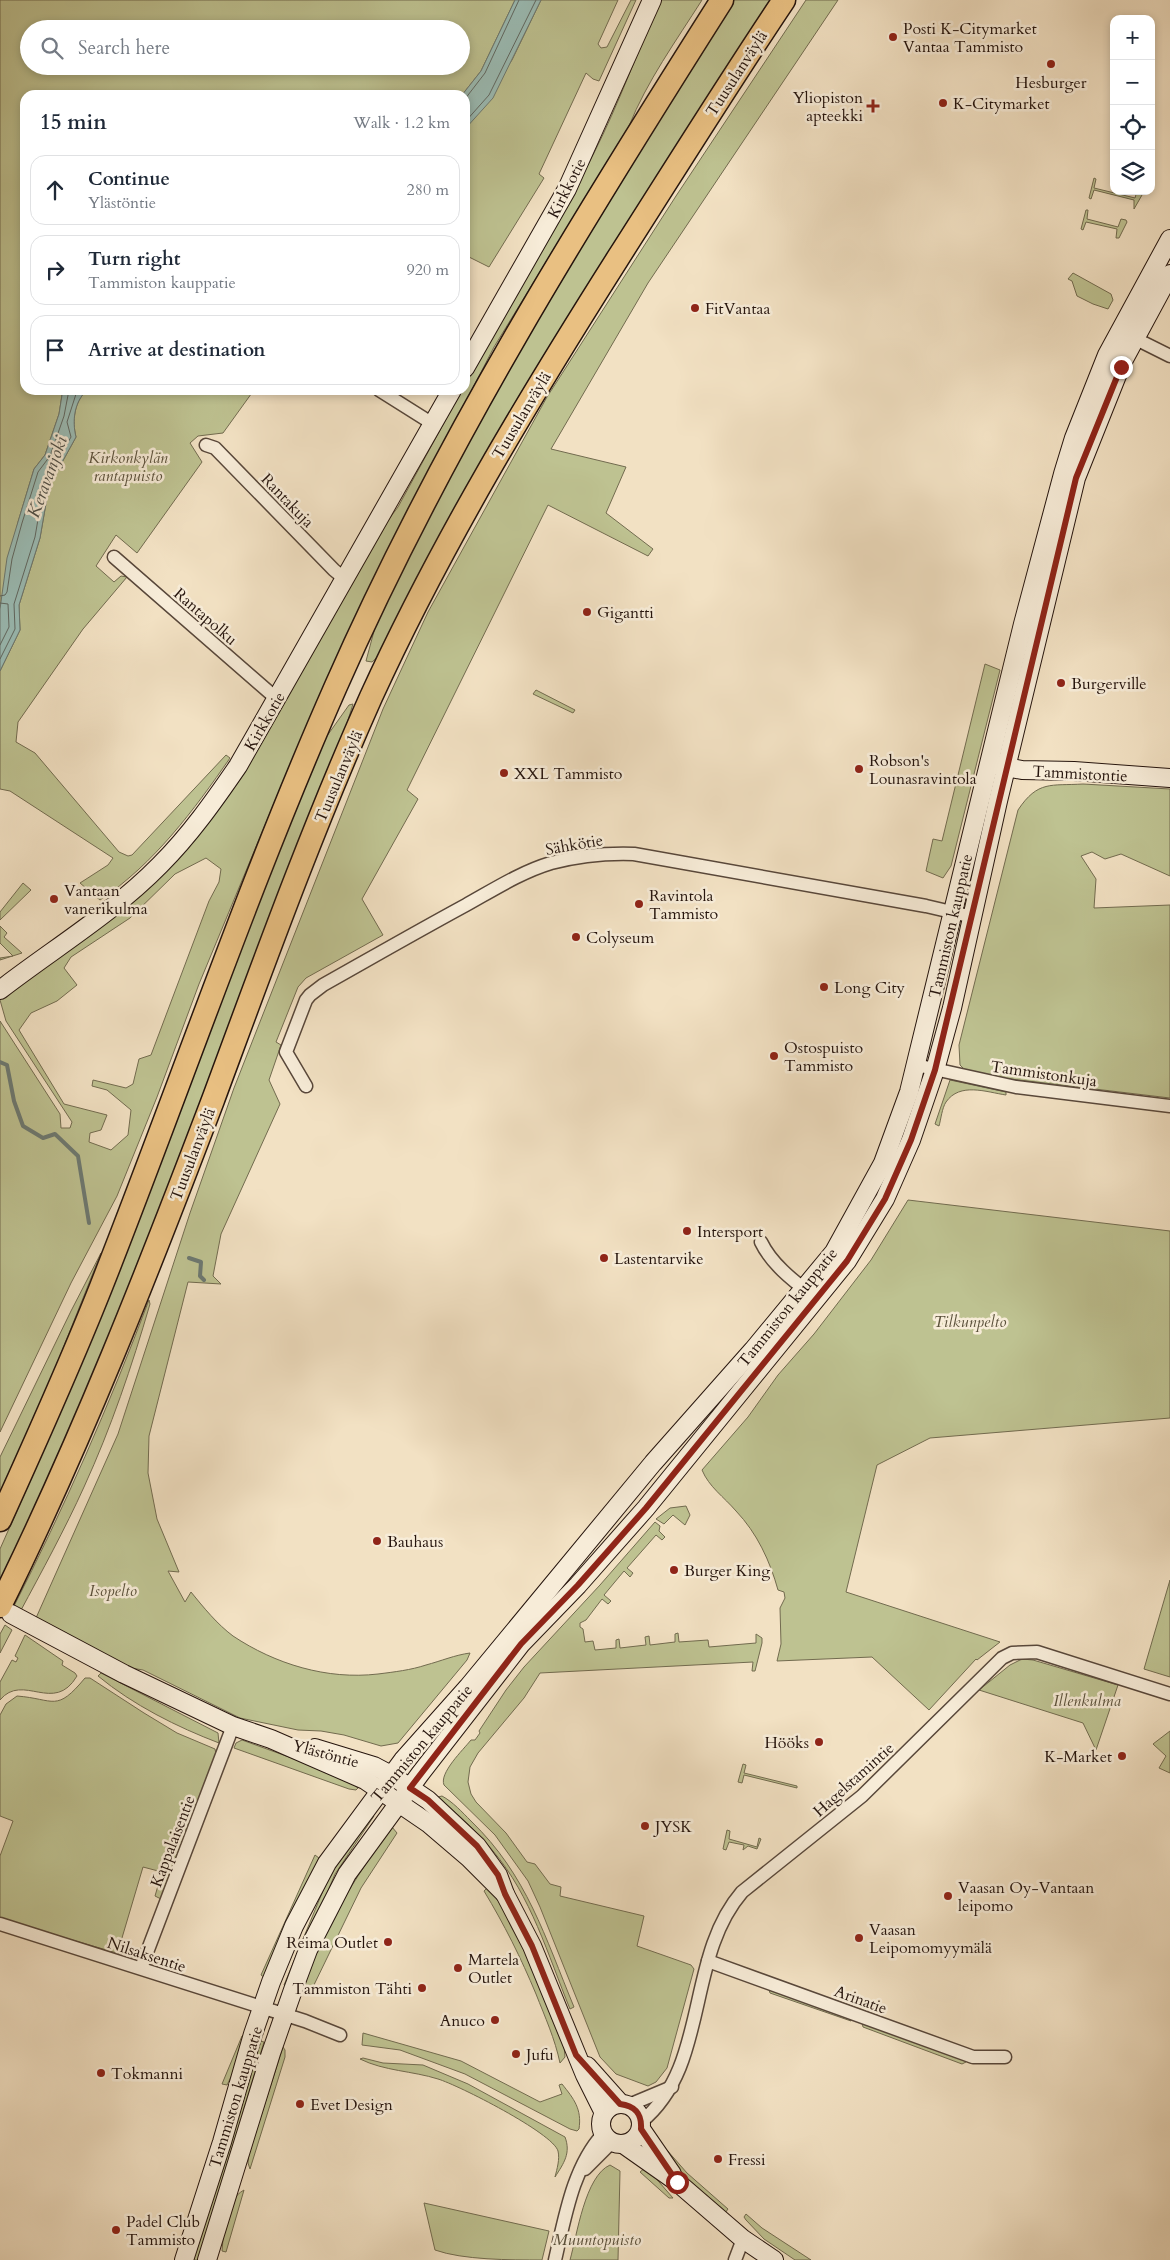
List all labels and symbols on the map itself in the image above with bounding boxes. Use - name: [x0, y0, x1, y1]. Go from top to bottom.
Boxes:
- place label: Posti K-Citymarket Vantaa Tammisto: [903, 18, 1037, 58]
- street label: Tuusulanväylä: [701, 26, 773, 121]
- marker: Posti K-Citymarket Vantaa Tammisto: [887, 31, 899, 43]
- marker: Hesburger: [1045, 58, 1057, 70]
- place label: Hesburger: [1015, 72, 1087, 94]
- place label: Yliopiston apteekki: [793, 87, 864, 127]
- place label: K-Citymarket: [953, 93, 1049, 115]
- marker: K-Citymarket: [937, 97, 949, 109]
- marker: Yliopiston apteekki: [867, 100, 879, 112]
- street label: Kirkkotie: [542, 155, 591, 222]
- place label: FitVantaa: [705, 298, 770, 320]
- marker: FitVantaa: [689, 302, 701, 314]
- route end: [1110, 356, 1133, 379]
- street label: Tuusulanväylä: [487, 368, 557, 463]
- water label: Keravanjoki: [21, 432, 74, 522]
- park label: Kirkonkylän rantapuisto: [88, 447, 168, 487]
- street label: Rantakuja: [256, 469, 319, 533]
- street label: Rantapolku: [169, 583, 242, 651]
- place label: Gigantti: [597, 602, 654, 624]
- marker: Gigantti: [581, 606, 593, 618]
- place label: Burgerville: [1071, 673, 1147, 695]
- marker: Burgerville: [1055, 677, 1067, 689]
- street label: Kirkkotie: [239, 688, 291, 755]
- street label: Tuusulanväylä: [310, 727, 368, 826]
- place label: Robson's Lounasravintola: [869, 750, 977, 790]
- street label: Tammistontie: [1032, 761, 1128, 787]
- place label: XXL Tammisto: [514, 763, 623, 785]
- marker: Robson's Lounasravintola: [853, 763, 865, 775]
- marker: XXL Tammisto: [498, 767, 510, 779]
- street label: Sähkötie: [544, 829, 605, 861]
- street label: Tammiston kauppatie: [924, 852, 978, 1001]
- place label: Vantaan vanerikulma: [64, 880, 148, 920]
- place label: Ravintola Tammisto: [649, 885, 719, 925]
- marker: Vantaan vanerikulma: [48, 893, 60, 905]
- marker: Ravintola Tammisto: [633, 898, 645, 910]
- place label: Colyseum: [586, 927, 655, 949]
- marker: Colyseum: [570, 931, 582, 943]
- place label: Long City: [834, 977, 905, 999]
- marker: Long City: [818, 981, 830, 993]
- place label: Ostospuisto Tammisto: [784, 1037, 863, 1077]
- marker: Ostospuisto Tammisto: [768, 1050, 780, 1062]
- street label: Tammistonkuja: [989, 1056, 1099, 1092]
- street label: Tuusulanväylä: [165, 1105, 221, 1204]
- place label: Intersport: [697, 1221, 763, 1243]
- marker: Intersport: [681, 1225, 693, 1237]
- street label: Tammiston kauppatie: [733, 1243, 843, 1372]
- place label: Lastentarvike: [614, 1248, 704, 1270]
- marker: Lastentarvike: [598, 1252, 610, 1264]
- park label: Tilkunpelto: [934, 1311, 1007, 1333]
- place label: Bauhaus: [387, 1531, 443, 1553]
- marker: Bauhaus: [371, 1535, 383, 1547]
- place label: Burger King: [684, 1560, 770, 1582]
- marker: Burger King: [668, 1564, 680, 1576]
- park label: Isopelto: [89, 1580, 138, 1602]
- street label: Tammiston kauppatie: [366, 1680, 478, 1807]
- park label: Illenkulma: [1053, 1690, 1121, 1712]
- place label: Hööks: [764, 1732, 809, 1754]
- street label: Ylästöntie: [290, 1735, 361, 1773]
- marker: Hööks: [813, 1736, 825, 1748]
- street label: Hagelstamintie: [808, 1737, 899, 1822]
- place label: K-Market: [1044, 1746, 1112, 1768]
- marker: K-Market: [1116, 1750, 1128, 1762]
- street label: Kappalaisentie: [145, 1792, 201, 1890]
- place label: JYSK: [653, 1816, 692, 1838]
- marker: JYSK: [639, 1820, 651, 1832]
- place label: Vaasan Oy-Vantaan leipomo: [958, 1877, 1094, 1917]
- marker: Vaasan Oy-Vantaan leipomo: [942, 1890, 954, 1902]
- place label: Vaasan Leipomomyymälä: [869, 1919, 992, 1959]
- street label: Nilsaksentie: [104, 1932, 189, 1978]
- place label: Reima Outlet: [286, 1932, 378, 1954]
- marker: Vaasan Leipomomyymälä: [853, 1932, 865, 1944]
- marker: Reima Outlet: [382, 1936, 394, 1948]
- place label: Martela Outlet: [468, 1949, 519, 1989]
- marker: Martela Outlet: [452, 1962, 464, 1974]
- place label: Tammiston Tähti: [292, 1978, 412, 2000]
- street label: Arinatie: [831, 1980, 890, 2020]
- marker: Tammiston Tähti: [416, 1982, 428, 1994]
- place label: Anuco: [440, 2010, 485, 2032]
- marker: Anuco: [489, 2014, 501, 2026]
- street label: Tammiston kauppatie: [204, 2023, 268, 2171]
- place label: Jufu: [524, 2044, 554, 2066]
- marker: Jufu: [510, 2048, 522, 2060]
- place label: Tokmanni: [111, 2063, 184, 2085]
- marker: Tokmanni: [95, 2067, 107, 2079]
- place label: Evet Design: [310, 2094, 393, 2116]
- marker: Evet Design: [294, 2098, 306, 2110]
- place label: Fressi: [728, 2149, 766, 2171]
- marker: Fressi: [712, 2153, 724, 2165]
- route start: [666, 2171, 689, 2194]
- place label: Padel Club Tammisto: [126, 2211, 200, 2251]
- marker: Padel Club Tammisto: [110, 2224, 122, 2236]
- park label: Muuntopuisto: [553, 2229, 642, 2251]

